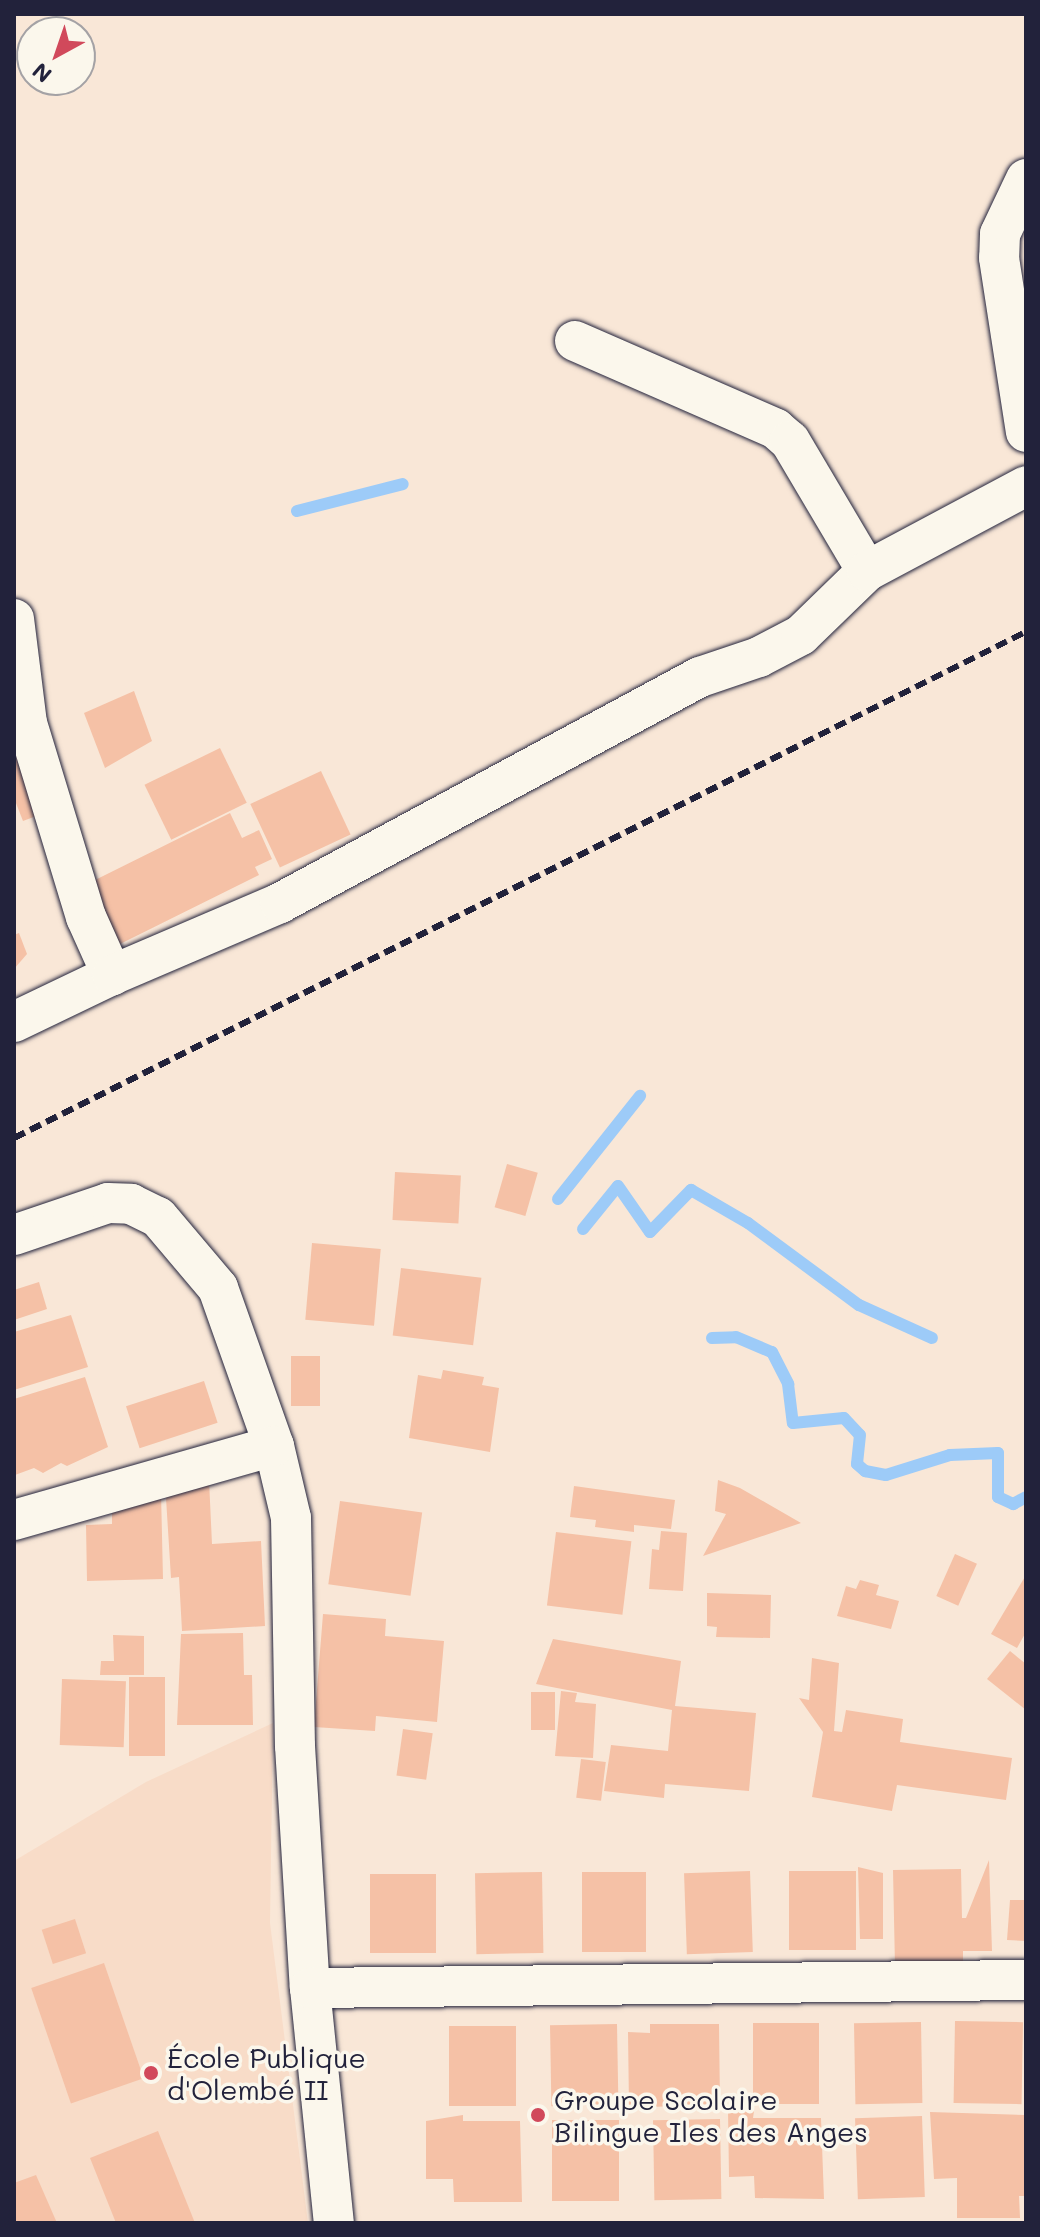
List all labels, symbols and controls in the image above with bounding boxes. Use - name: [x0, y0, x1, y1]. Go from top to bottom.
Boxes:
- north arrow: [16, 16, 96, 96]
- text: N: [26, 57, 57, 90]
- place label: École Publique d'Olembé II: [167, 2040, 366, 2106]
- marker: École Publique d'Olembé II: [142, 2064, 160, 2082]
- place label: Groupe Scolaire Bilingue Iles des Anges: [554, 2082, 868, 2148]
- marker: Groupe Scolaire Bilingue Iles des Anges: [529, 2106, 547, 2124]

